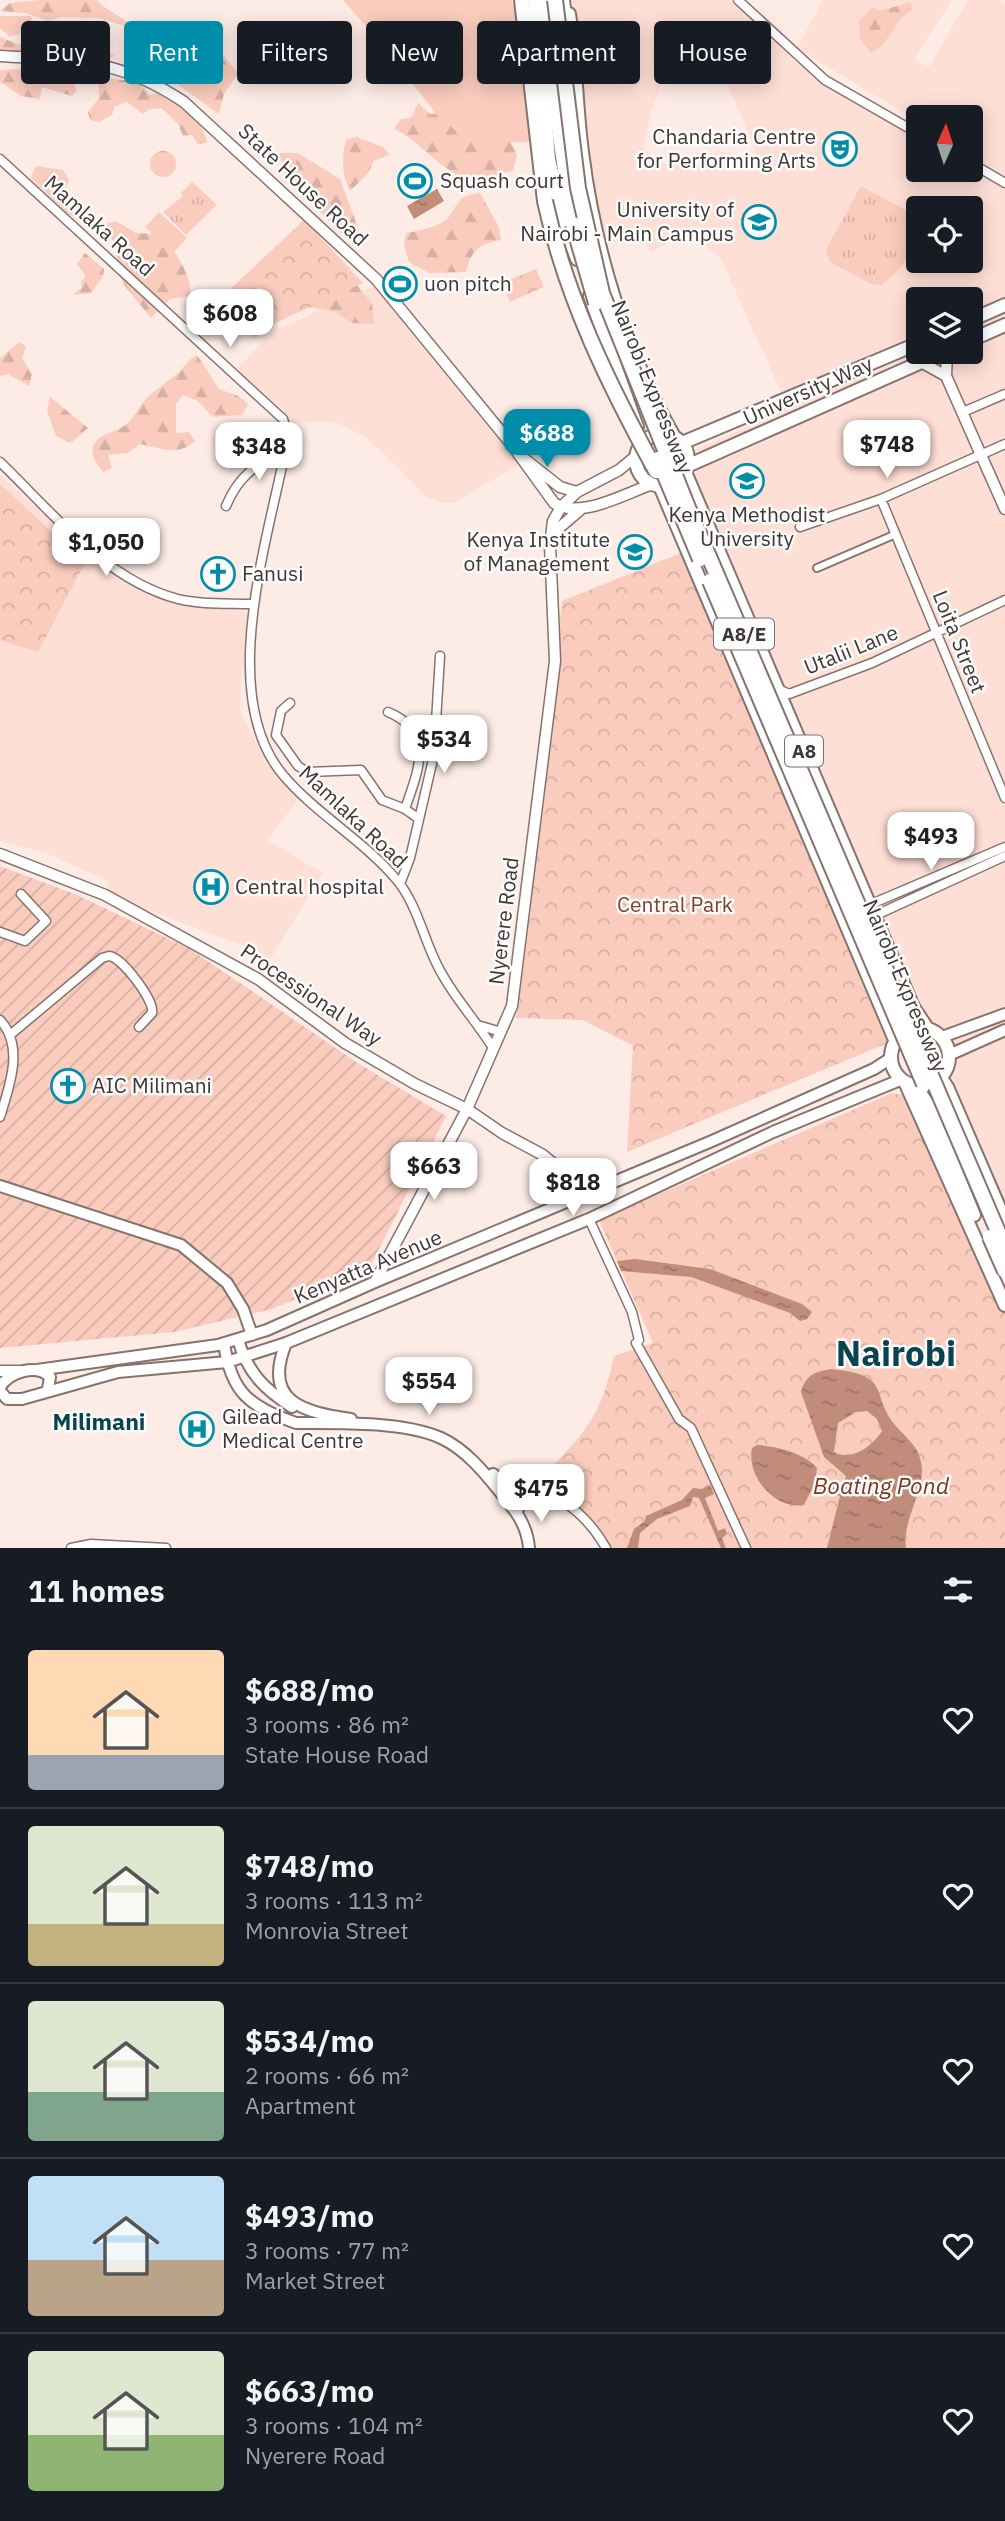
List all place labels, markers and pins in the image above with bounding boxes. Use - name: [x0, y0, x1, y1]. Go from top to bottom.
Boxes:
- place label: Chandaria Centre for Performing Arts: [637, 122, 816, 174]
- theatre icon: Chandaria Centre for Performing Arts: [821, 130, 859, 168]
- sports icon: Squash court: [396, 162, 434, 200]
- place label: Squash court: [440, 166, 564, 194]
- place label: University of Nairobi - Main Campus: [520, 195, 734, 247]
- school or university icon: University of Nairobi - Main Campus: [740, 203, 778, 241]
- sports icon: uon pitch: [381, 265, 419, 303]
- place label: uon pitch: [424, 269, 512, 297]
- pin: $608: [189, 290, 271, 349]
- pin: $688: [506, 410, 588, 469]
- pin: $748: [846, 420, 928, 480]
- pin: $348: [218, 422, 300, 482]
- school or university icon: Kenya Methodist University: [728, 462, 766, 500]
- place label: Kenya Methodist University: [669, 500, 825, 552]
- pin: $1,050: [49, 518, 163, 578]
- place label: Kenya Institute of Management: [464, 525, 610, 577]
- school or university icon: Kenya Institute of Management: [616, 533, 654, 571]
- church icon: Fanusi: [199, 555, 237, 593]
- place label: Fanusi: [242, 559, 303, 587]
- pin: $534: [403, 716, 485, 775]
- pin: $493: [890, 812, 972, 872]
- hospital icon: Central hospital: [192, 868, 230, 906]
- place label: Central hospital: [235, 872, 384, 900]
- church icon: AIC Milimani: [49, 1067, 87, 1105]
- place label: AIC Milimani: [92, 1071, 212, 1099]
- pin: $663: [393, 1142, 475, 1202]
- pin: $818: [532, 1158, 614, 1218]
- pin: $554: [388, 1358, 470, 1417]
- place label: Gilead Medical Centre: [222, 1402, 363, 1454]
- hospital icon: Gilead Medical Centre: [178, 1410, 216, 1448]
- pin: $475: [500, 1464, 582, 1524]

